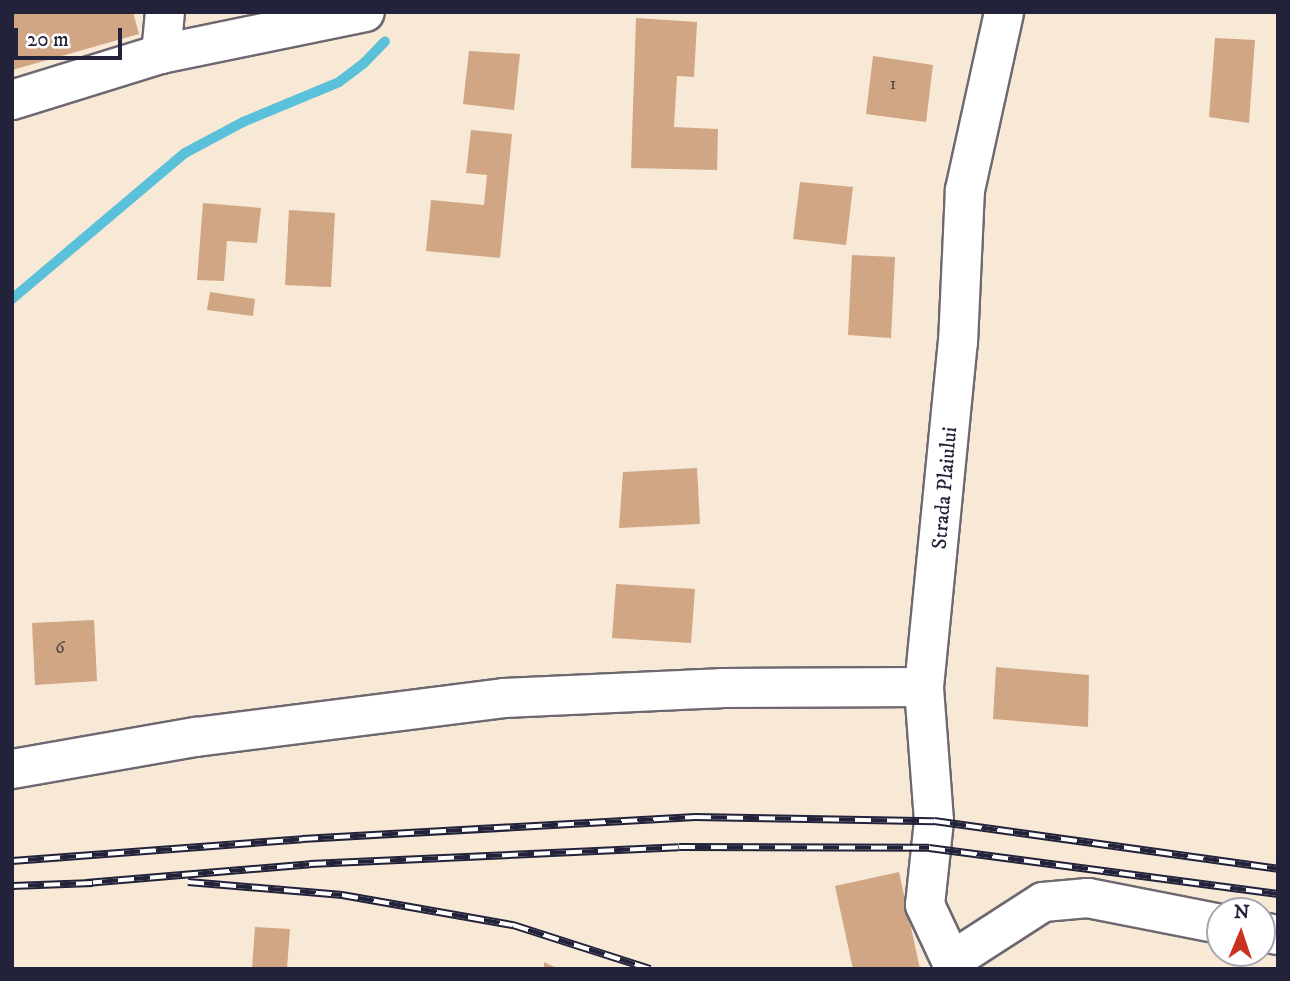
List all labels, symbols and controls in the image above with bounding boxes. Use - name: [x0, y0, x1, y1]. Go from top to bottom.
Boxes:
- scale bar: [18, 14, 126, 58]
- text: 20 m: [27, 27, 69, 53]
- house number: 1: [890, 73, 896, 95]
- street label: Strada Plaiului: [927, 426, 963, 550]
- house number: 6: [55, 637, 65, 659]
- north arrow: [1206, 897, 1276, 967]
- text: N: [1233, 901, 1250, 924]

